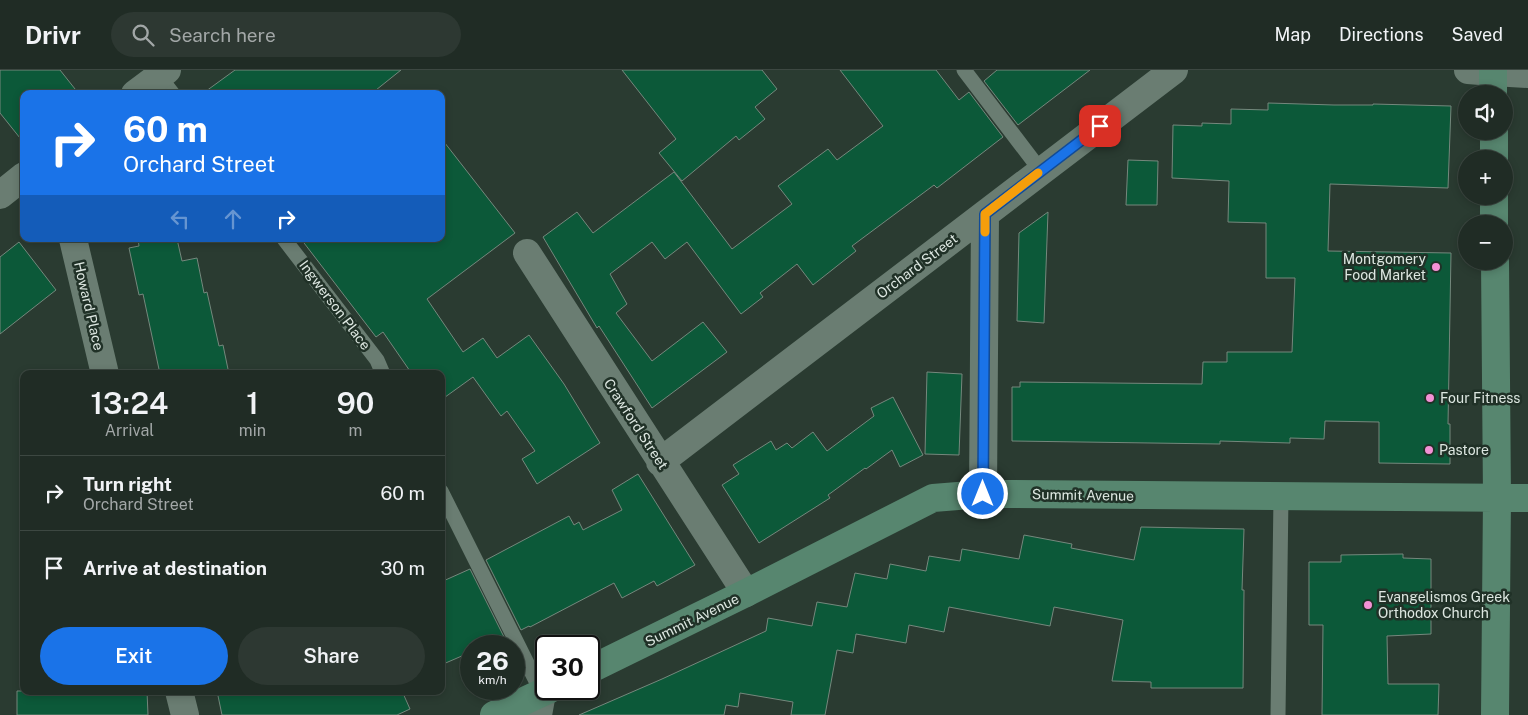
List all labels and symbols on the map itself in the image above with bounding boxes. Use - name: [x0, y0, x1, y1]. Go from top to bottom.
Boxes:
- pin: [1079, 105, 1121, 147]
- street label: Orchard Street: [874, 230, 960, 302]
- place label: Montgomery Food Market: [1343, 251, 1426, 283]
- street label: Ingwerson Place: [296, 257, 374, 353]
- street label: Howard Place: [71, 260, 107, 352]
- marker: Montgomery Food Market: [1430, 261, 1442, 273]
- street label: Crawford Street: [601, 376, 671, 472]
- place label: Four Fitness: [1440, 390, 1520, 406]
- marker: Four Fitness: [1424, 392, 1436, 404]
- place label: Pastore: [1439, 442, 1489, 458]
- marker: Pastore: [1423, 444, 1435, 456]
- position arrow: [956, 467, 1008, 519]
- street label: Summit Avenue: [1032, 486, 1134, 504]
- place label: Evangelismos Greek Orthodox Church: [1378, 589, 1510, 621]
- street label: Summit Avenue: [643, 590, 742, 650]
- marker: Evangelismos Greek Orthodox Church: [1362, 599, 1374, 611]
- speed limit sign: 30: [535, 635, 600, 700]

